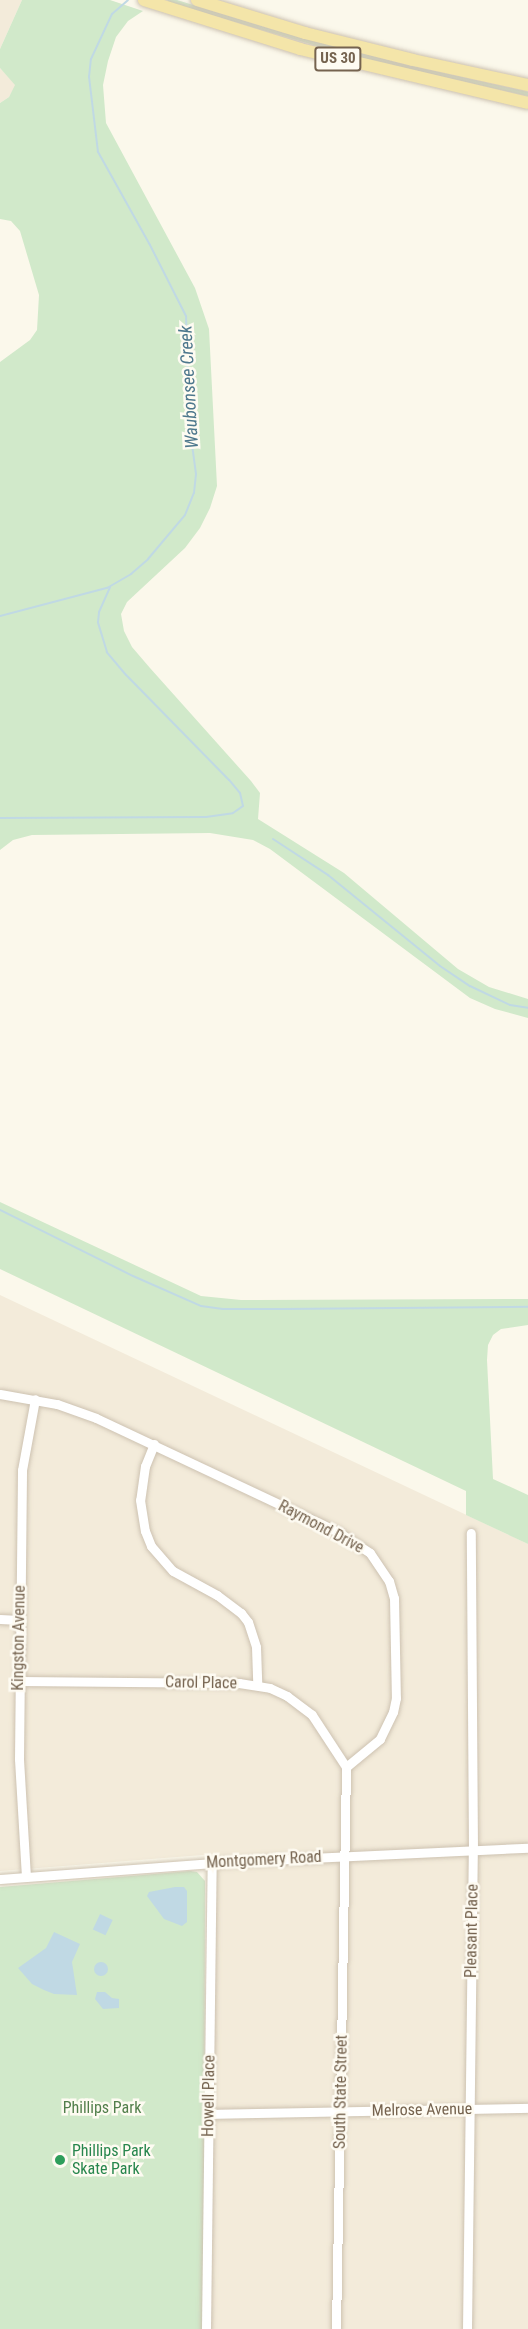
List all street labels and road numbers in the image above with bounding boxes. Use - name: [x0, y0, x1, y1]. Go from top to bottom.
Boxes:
- road number: US 30: [314, 47, 362, 71]
- street label: Raymond Drive: [275, 1496, 367, 1558]
- street label: Kingston Avenue: [8, 1585, 30, 1691]
- street label: Carol Place: [165, 1673, 237, 1693]
- street label: Montgomery Road: [206, 1847, 322, 1873]
- street label: Pleasant Place: [462, 1884, 482, 1978]
- street label: South State Street: [330, 2035, 352, 2149]
- street label: Howell Place: [199, 2055, 219, 2137]
- street label: Melrose Avenue: [372, 2100, 472, 2120]

